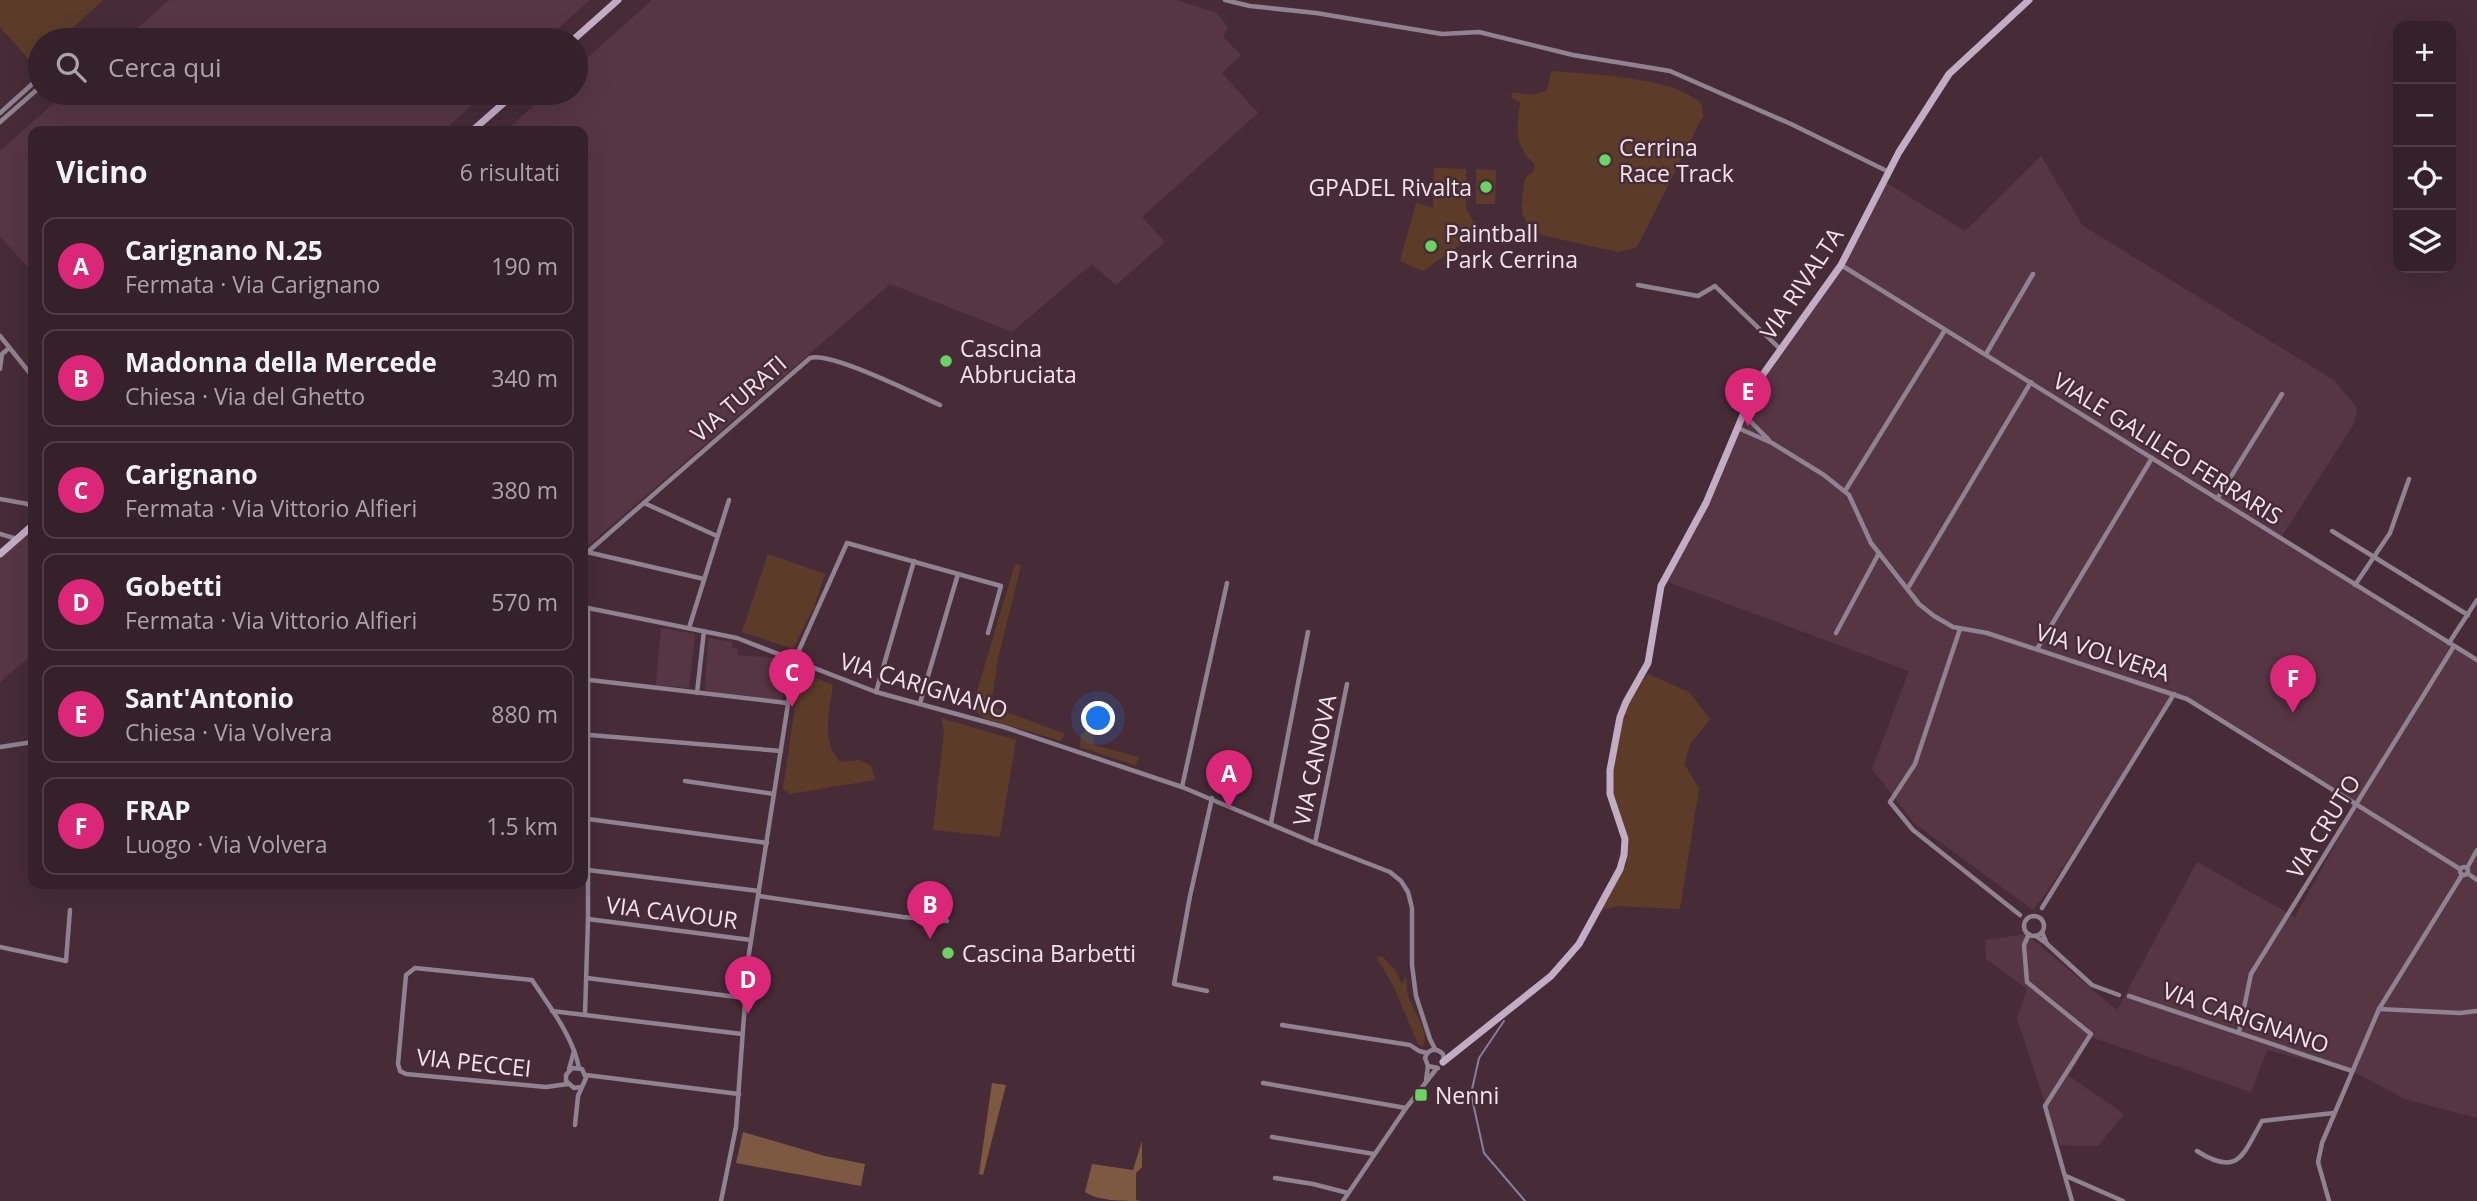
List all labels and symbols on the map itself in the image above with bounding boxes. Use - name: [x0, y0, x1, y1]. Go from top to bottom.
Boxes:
- place label: Cerrina Race Track: [1619, 131, 1734, 189]
- marker: Cerrina Race Track: [1597, 152, 1613, 168]
- place label: GPADEL Rivalta: [1308, 171, 1472, 203]
- marker: GPADEL Rivalta: [1478, 179, 1494, 195]
- place label: Paintball Park Cerrina: [1445, 217, 1578, 275]
- street label: VIA RIVALTA: [1752, 220, 1851, 345]
- marker: Paintball Park Cerrina: [1423, 238, 1439, 254]
- place label: Cascina Abbruciata: [960, 332, 1077, 390]
- street label: VIA TURATI: [683, 347, 793, 449]
- marker: Cascina Abbruciata: [938, 353, 954, 369]
- street label: VIALE GALILEO FERRARIS: [2047, 364, 2289, 532]
- pin: E: [1725, 368, 1771, 426]
- street label: VIA VOLVERA: [2032, 615, 2175, 689]
- street label: VIA CARIGNANO: [836, 644, 1012, 726]
- pin: C: [769, 649, 815, 707]
- pin: F: [2270, 655, 2316, 713]
- street label: VIA CANOVA: [1285, 691, 1344, 828]
- your location: [1081, 701, 1115, 735]
- pin: A: [1206, 750, 1252, 808]
- street label: VIA CRUTO: [2279, 768, 2367, 884]
- pin: B: [907, 881, 953, 939]
- street label: VIA CAVOUR: [604, 888, 740, 936]
- place label: Cascina Barbetti: [962, 937, 1136, 969]
- marker: Cascina Barbetti: [940, 945, 956, 961]
- pin: D: [725, 956, 771, 1014]
- street label: VIA CARIGNANO: [2158, 974, 2334, 1060]
- street label: VIA PECCEI: [415, 1040, 533, 1084]
- place label: Nenni: [1435, 1079, 1499, 1111]
- marker: Nenni: [1413, 1087, 1429, 1103]

